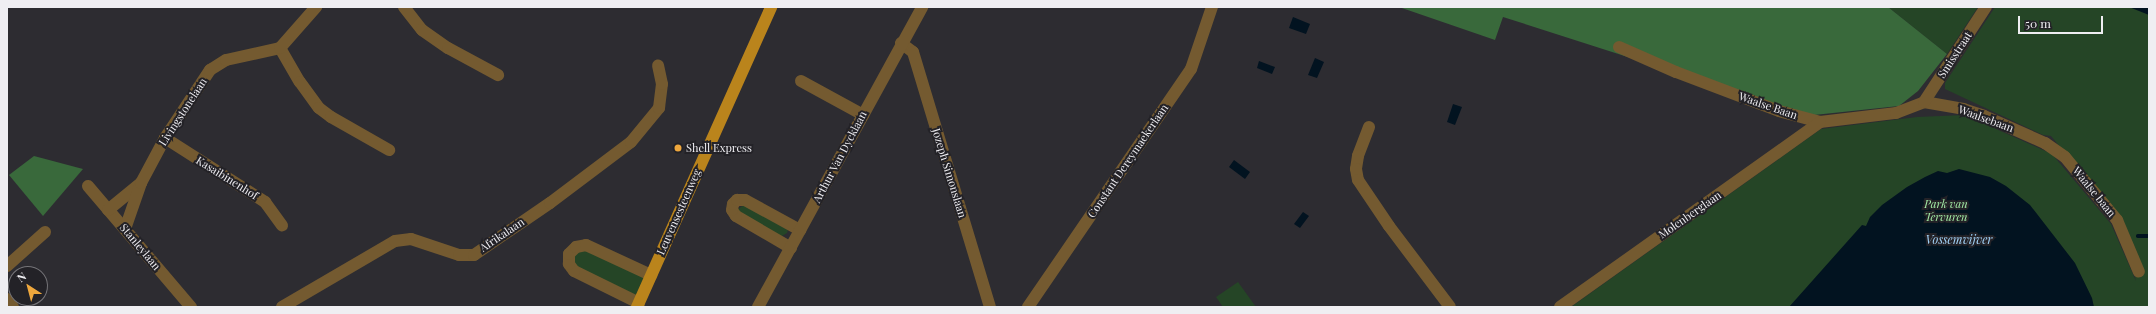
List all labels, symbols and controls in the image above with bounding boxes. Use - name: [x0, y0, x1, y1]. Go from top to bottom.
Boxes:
- scale bar: [2020, 8, 2105, 34]
- text: 50 m: [2025, 15, 2051, 31]
- street label: Smisstraat: [1935, 29, 1975, 81]
- street label: Livingstonelaan: [156, 76, 210, 148]
- street label: Waalse Baan: [1737, 90, 1799, 122]
- street label: Constant Dereymaekerlaan: [1085, 102, 1171, 220]
- street label: Waalsebaan: [1957, 103, 2015, 135]
- street label: Arthur Van Dycklaan: [810, 109, 870, 205]
- street label: Jozeph Simonslaan: [929, 127, 969, 219]
- place label: Shell Express: [686, 141, 752, 155]
- marker: Shell Express: [673, 143, 683, 153]
- street label: Kasaibinenhof: [194, 154, 260, 202]
- street label: Waalse baan: [2070, 164, 2118, 220]
- street label: Leuvensesteenweg: [654, 167, 704, 257]
- street label: Molenberglaan: [1656, 188, 1724, 242]
- park label: Park van Tervuren: [1924, 198, 1968, 224]
- street label: Afrikalaan: [477, 215, 527, 255]
- street label: Stanleylaan: [117, 221, 163, 273]
- water label: Vossemvijver: [1926, 233, 1992, 247]
- north arrow: [8, 266, 48, 306]
- text: N: [14, 268, 29, 285]

